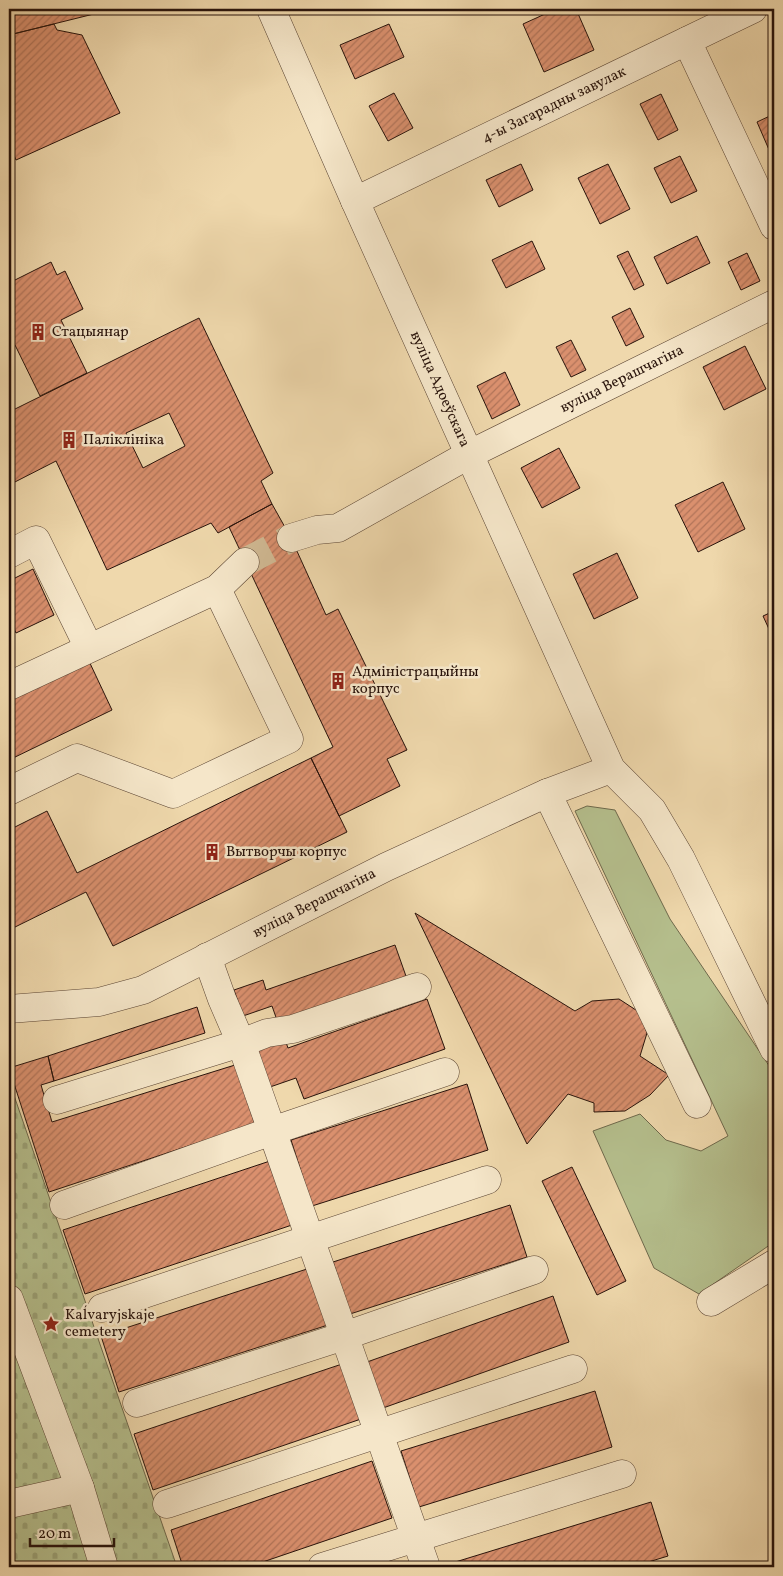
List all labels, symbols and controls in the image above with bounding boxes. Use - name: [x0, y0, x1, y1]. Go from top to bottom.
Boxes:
- street label: 4-ы Загарадны завулак: [479, 61, 630, 149]
- building icon: Стацыянар: [28, 322, 48, 342]
- place label: Стацыянар: [52, 322, 129, 343]
- street label: вуліца Адоеўскага: [404, 328, 475, 451]
- street label: вуліца Верашчагіна: [556, 340, 687, 418]
- building icon: Паліклініка: [59, 430, 79, 450]
- place label: Паліклініка: [83, 430, 164, 451]
- place label: Адміністрацыйны корпус: [352, 662, 479, 700]
- building icon: Адміністрацыйны корпус: [328, 671, 348, 691]
- building icon: Вытворчы корпус: [202, 842, 222, 862]
- place label: Вытворчы корпус: [226, 842, 347, 863]
- street label: вуліца Верашчагіна: [249, 863, 380, 943]
- place label: Kaĺvaryjskaje cemetery: [65, 1305, 155, 1343]
- place icon: Kaĺvaryjskaje cemetery: [41, 1314, 61, 1334]
- scale bar: [30, 1516, 114, 1548]
- text: 20 m: [38, 1524, 71, 1545]

